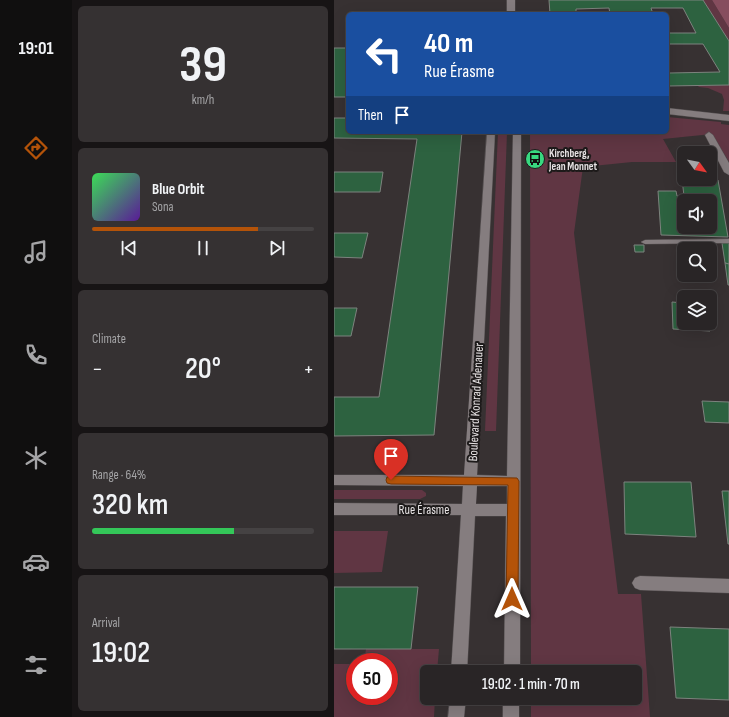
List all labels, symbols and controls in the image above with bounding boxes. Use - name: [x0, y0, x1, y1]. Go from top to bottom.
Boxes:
- text: 40 m: [424, 27, 473, 60]
- icon: left: [358, 28, 410, 80]
- text: 39: [179, 34, 227, 97]
- text: 19:01: [18, 38, 54, 59]
- text: Rue Érasme: [424, 61, 494, 82]
- text: km/h: [192, 92, 214, 108]
- icon: arrive: [391, 104, 413, 126]
- text: Then: [358, 106, 383, 125]
- icon: directions: [22, 134, 50, 162]
- north arrow: [677, 146, 717, 186]
- map controls: [677, 146, 717, 330]
- place label: Kirchberg, Jean Monnet: [548, 147, 597, 173]
- bus stop icon: Kirchberg, Jean Monnet: [524, 148, 546, 170]
- text: Blue Orbit: [152, 180, 204, 199]
- button: sound: [677, 194, 717, 234]
- text: Sona: [152, 199, 174, 215]
- icon: previous: [118, 237, 140, 259]
- icon: pause: [192, 237, 214, 259]
- icon: next: [266, 237, 288, 259]
- icon: music: [22, 238, 50, 266]
- button: search: [677, 242, 717, 282]
- button: layers: [677, 290, 717, 330]
- text: Climate: [92, 331, 126, 347]
- icon: phone: [22, 341, 50, 369]
- street label: Boulevard Konrad Adenauer: [465, 342, 487, 462]
- text: 20°: [185, 351, 221, 387]
- text: −: [92, 356, 103, 383]
- text: +: [303, 356, 314, 383]
- pin: [374, 439, 408, 480]
- icon: climate: [22, 444, 50, 472]
- icon: arrive: [380, 445, 402, 467]
- text: Range · 64%: [92, 467, 146, 483]
- text: 320 km: [92, 487, 168, 523]
- street label: Rue Érasme: [399, 502, 449, 518]
- icon: car: [22, 548, 50, 576]
- position arrow: [491, 578, 533, 620]
- text: Arrival: [92, 615, 120, 631]
- text: 19:02: [92, 635, 150, 671]
- icon: filters: [22, 651, 50, 679]
- speed limit sign: 50: [346, 653, 398, 705]
- text: 19:02 · 1 min · 70 m: [482, 675, 580, 694]

